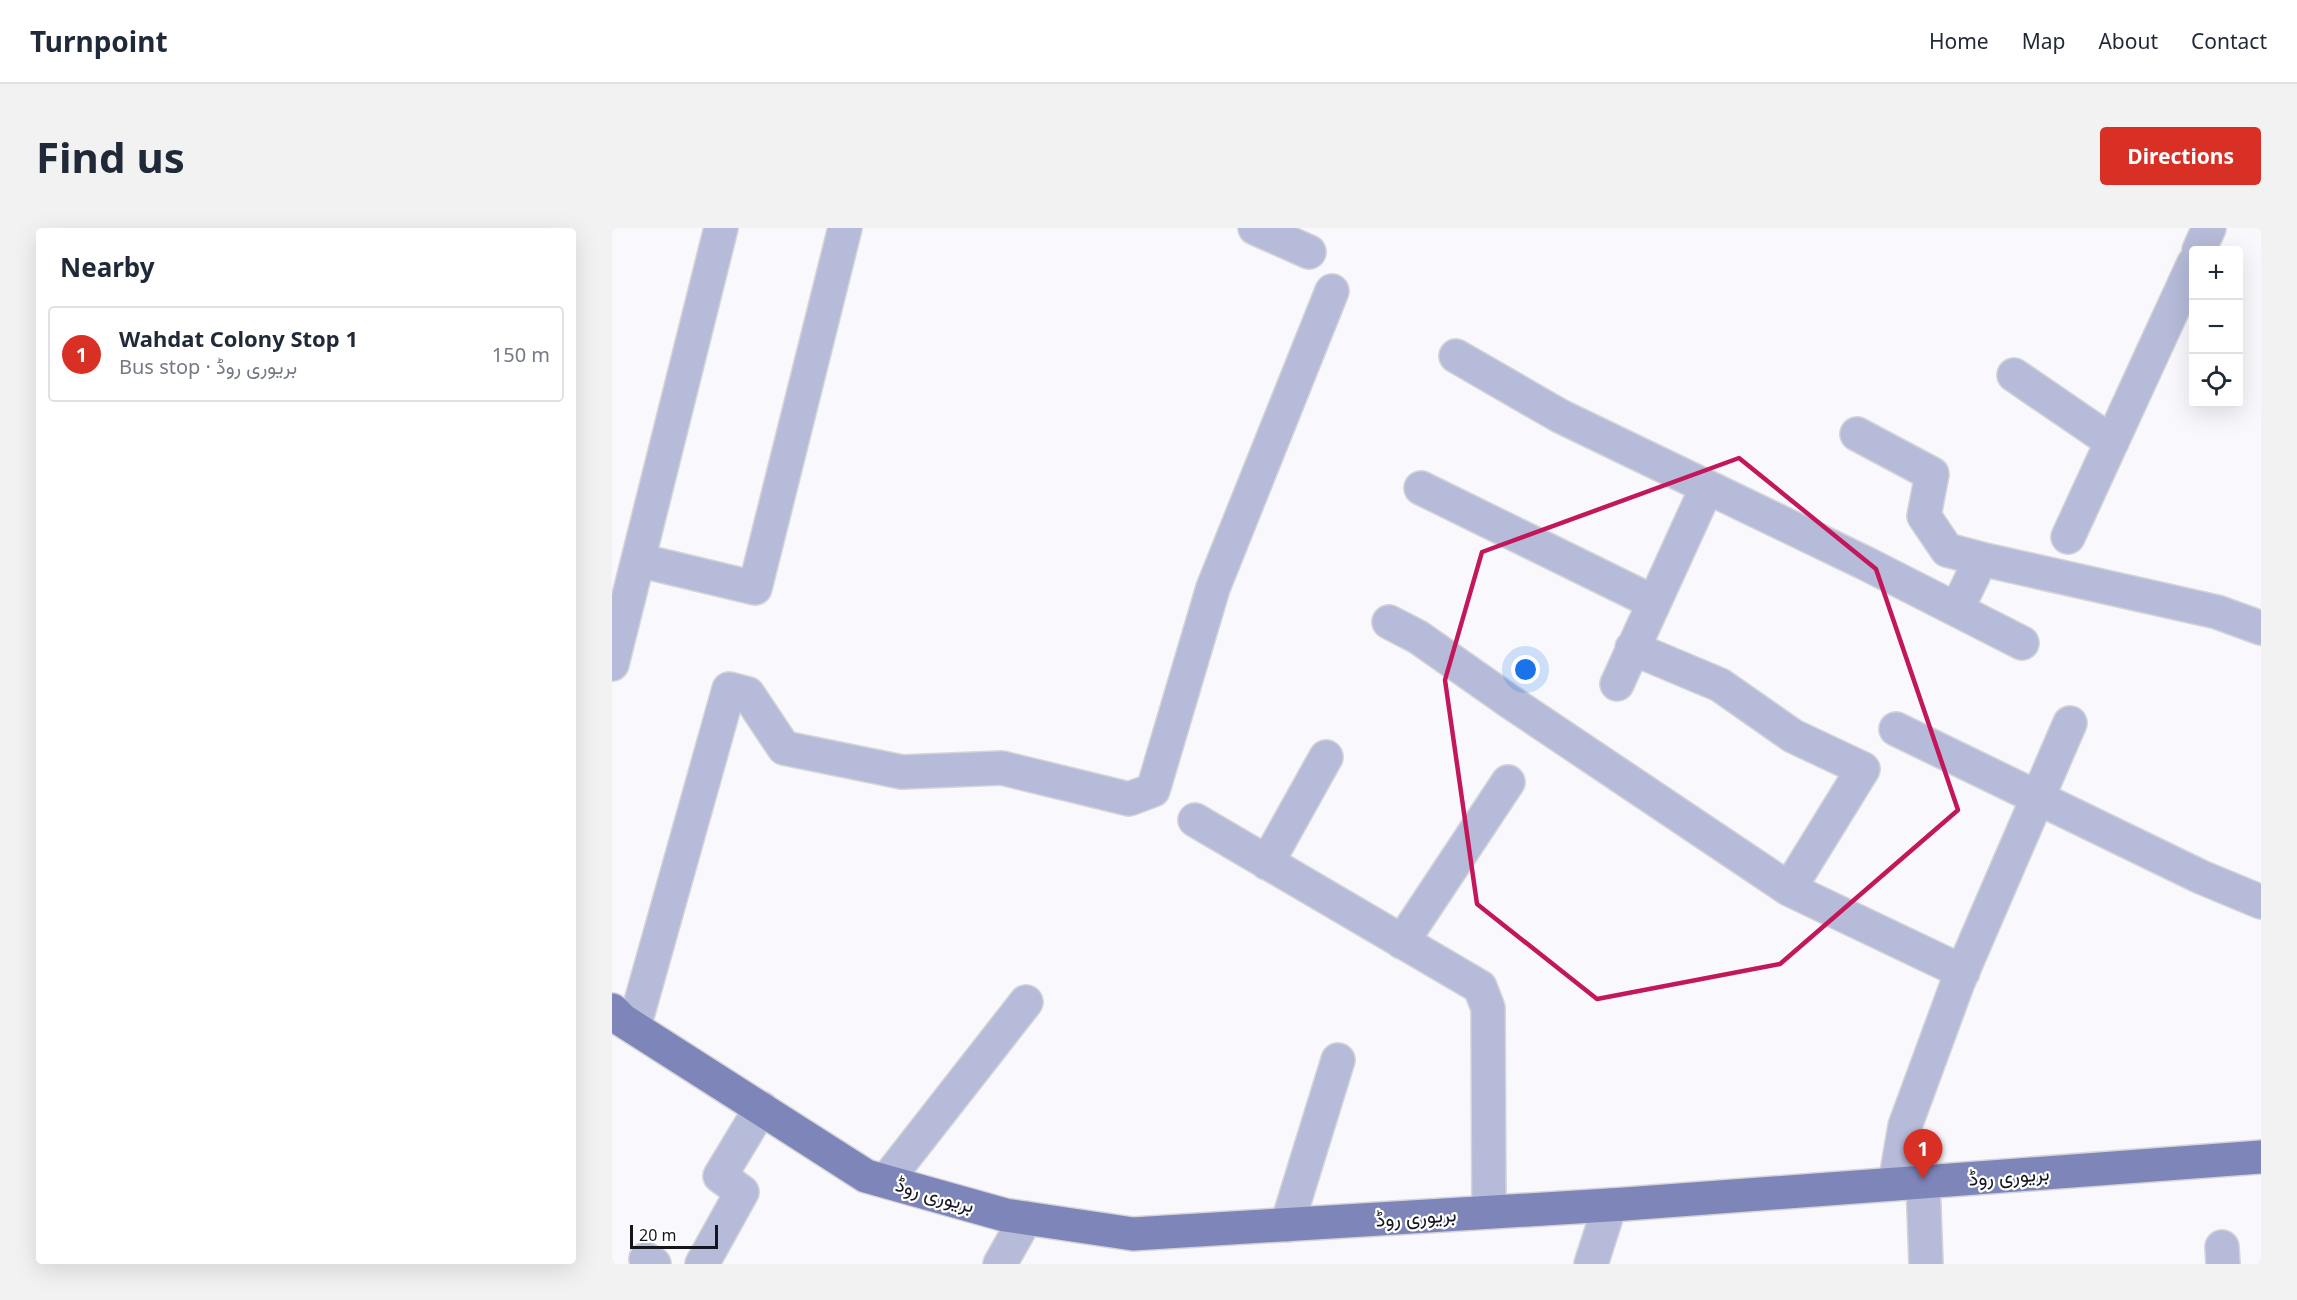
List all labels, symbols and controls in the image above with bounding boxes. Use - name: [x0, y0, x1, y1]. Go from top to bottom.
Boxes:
- text: Turnpoint: [30, 22, 168, 60]
- text: Home: [1929, 27, 1989, 55]
- text: Map: [2022, 27, 2065, 55]
- text: About: [2098, 27, 2158, 55]
- text: Contact: [2191, 27, 2267, 55]
- button: Directions: [2100, 127, 2261, 185]
- text: Find us: [36, 128, 185, 185]
- map controls: [2189, 246, 2243, 408]
- button: +: [2189, 246, 2243, 300]
- text: Nearby: [60, 249, 155, 285]
- button: −: [2189, 300, 2243, 354]
- text: Wahdat Colony Stop 1: [119, 323, 358, 353]
- text: 1: [76, 341, 87, 368]
- text: 150 m: [492, 341, 550, 368]
- text: Bus stop · بریوری روڈ: [119, 353, 297, 380]
- button: locate: [2189, 354, 2243, 408]
- your location: [1511, 655, 1540, 684]
- pin: 1: [1904, 1130, 1942, 1179]
- street label: بریوری روڈ: [1968, 1159, 2050, 1192]
- street label: بریوری روڈ: [892, 1170, 978, 1219]
- street label: بریوری روڈ: [1375, 1200, 1457, 1233]
- scale bar: [630, 1222, 718, 1250]
- text: 20 m: [639, 1224, 676, 1246]

